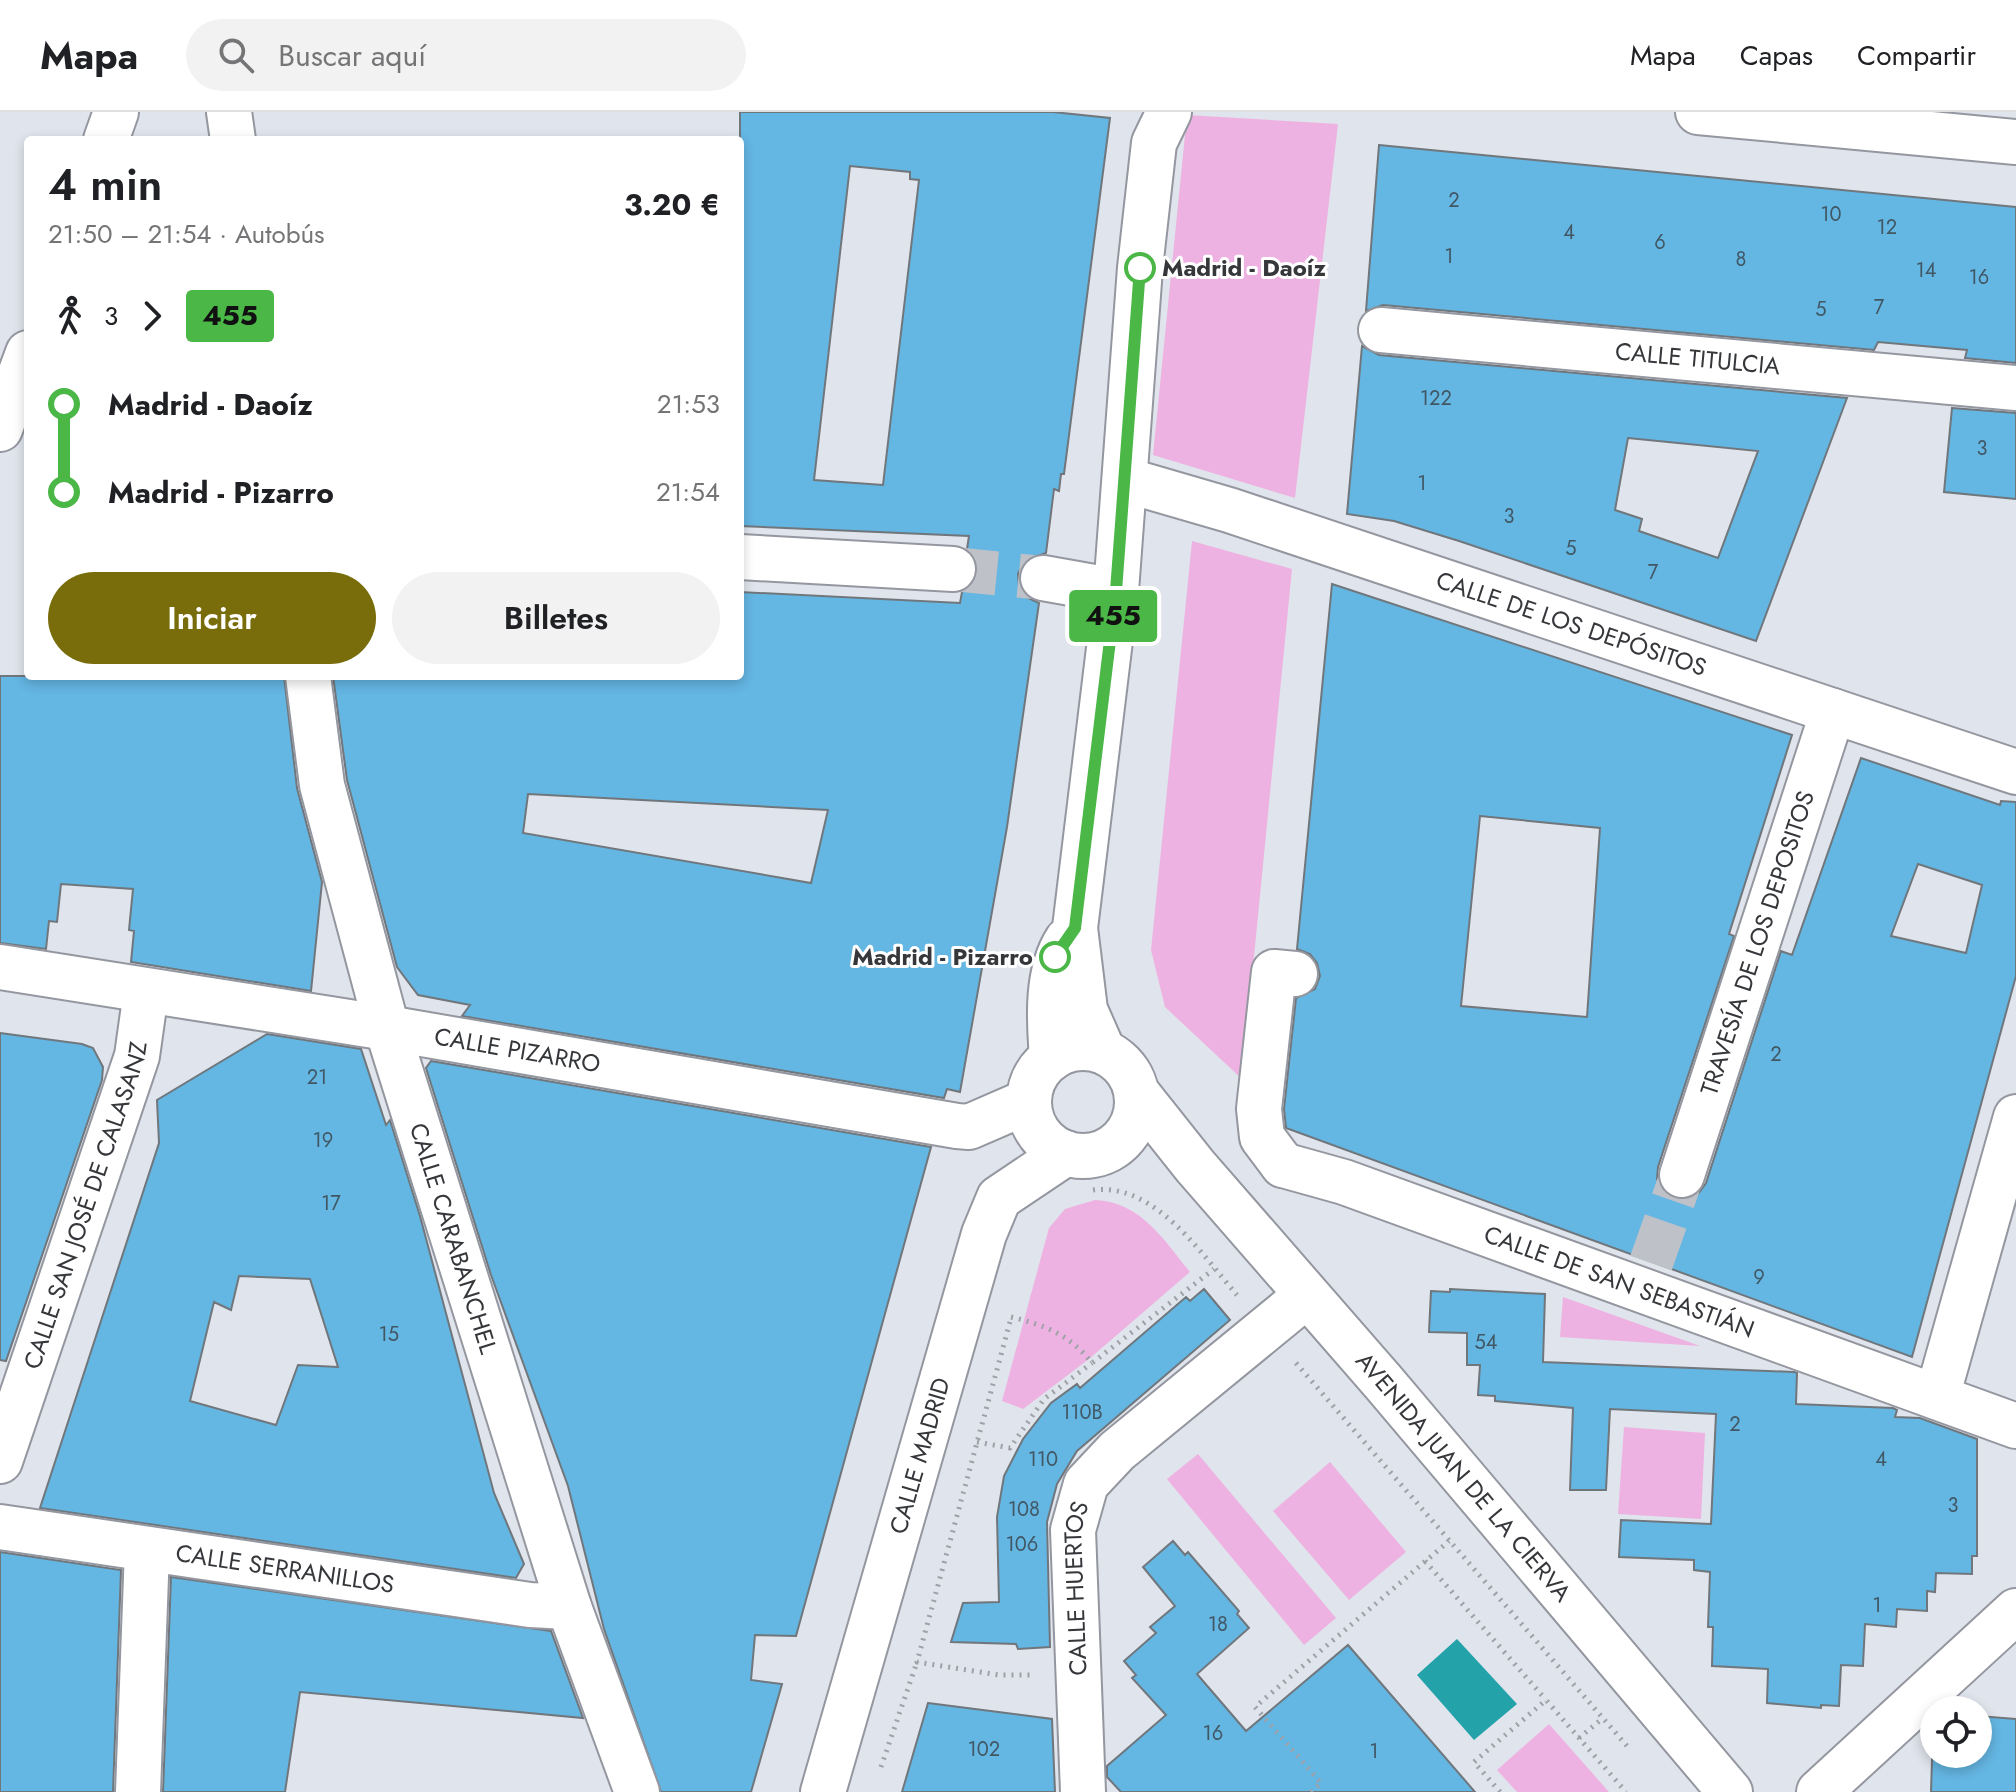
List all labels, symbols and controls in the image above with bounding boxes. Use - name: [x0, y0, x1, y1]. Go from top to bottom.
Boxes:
- search box: [186, 19, 746, 91]
- text: Mapa: [40, 28, 138, 83]
- icon: search: [214, 33, 258, 77]
- text: Buscar aquí: [278, 34, 426, 77]
- text: Mapa: [1630, 35, 1696, 76]
- text: Capas: [1740, 35, 1813, 76]
- text: Compartir: [1857, 35, 1976, 76]
- text: 4 min: [48, 153, 162, 217]
- text: 3.20 €: [624, 183, 720, 226]
- house number: 2: [1448, 186, 1460, 215]
- house number: 10: [1821, 200, 1842, 229]
- house number: 12: [1877, 213, 1897, 242]
- text: 21:50 – 21:54 · Autobús: [48, 215, 325, 253]
- house number: 4: [1563, 218, 1575, 247]
- house number: 6: [1654, 228, 1666, 257]
- house number: 1: [1445, 242, 1454, 271]
- house number: 8: [1736, 245, 1746, 274]
- place label: Madrid - Daoíz: [1162, 250, 1326, 285]
- marker: Madrid - Daoíz: [1125, 253, 1155, 283]
- house number: 14: [1916, 256, 1937, 285]
- house number: 16: [1969, 263, 1989, 292]
- house number: 7: [1874, 293, 1885, 322]
- icon: walk: [48, 294, 92, 338]
- icon: forward: [130, 294, 174, 338]
- text: 455: [202, 295, 258, 336]
- house number: 5: [1815, 295, 1827, 324]
- text: 3: [104, 297, 118, 335]
- street label: CALLE TITULCIA: [1614, 333, 1782, 383]
- text: Madrid - Daoíz: [108, 383, 313, 426]
- house number: 122: [1420, 384, 1452, 413]
- text: 21:53: [657, 385, 720, 423]
- house number: 3: [1977, 434, 1988, 463]
- house number: 1: [1418, 469, 1427, 498]
- text: Madrid - Pizarro: [108, 471, 334, 514]
- text: 21:54: [656, 473, 720, 511]
- house number: 3: [1504, 502, 1515, 531]
- house number: 5: [1565, 534, 1577, 563]
- house number: 7: [1648, 558, 1659, 587]
- street label: CALLE DE LOS DEPÓSITOS: [1432, 562, 1711, 685]
- button: Iniciar: [48, 572, 376, 664]
- button: Billetes: [392, 572, 720, 664]
- line badge: 455: [1067, 590, 1159, 642]
- text: 455: [1085, 595, 1141, 636]
- street label: TRAVESÍA DE LOS DEPOSITOS: [1691, 786, 1823, 1100]
- place label: Madrid - Pizarro: [852, 939, 1033, 974]
- marker: Madrid - Pizarro: [1040, 942, 1070, 972]
- street label: CALLE PIZARRO: [432, 1018, 603, 1081]
- street label: CALLE SAN JOSÉ DE CALASANZ: [14, 1039, 156, 1374]
- house number: 2: [1770, 1040, 1782, 1069]
- house number: 21: [307, 1063, 327, 1092]
- street label: CALLE CARABANCHEL: [401, 1118, 506, 1358]
- house number: 19: [313, 1126, 333, 1155]
- house number: 17: [321, 1189, 341, 1218]
- street label: CALLE DE SAN SEBASTIÁN: [1479, 1216, 1759, 1347]
- house number: 9: [1753, 1263, 1765, 1292]
- house number: 15: [379, 1320, 399, 1349]
- house number: 54: [1475, 1328, 1498, 1357]
- street label: AVENIDA JUAN DE LA CIERVA: [1348, 1344, 1580, 1609]
- street label: CALLE MADRID: [880, 1373, 959, 1538]
- house number: 110B: [1061, 1398, 1103, 1427]
- house number: 2: [1729, 1410, 1741, 1439]
- house number: 110: [1028, 1445, 1058, 1474]
- house number: 4: [1875, 1445, 1887, 1474]
- house number: 3: [1948, 1491, 1959, 1520]
- house number: 108: [1008, 1495, 1040, 1524]
- street label: CALLE HUERTOS: [1055, 1497, 1097, 1676]
- house number: 106: [1006, 1530, 1038, 1559]
- street label: CALLE SERRANILLOS: [173, 1535, 397, 1602]
- house number: 1: [1873, 1591, 1882, 1620]
- house number: 18: [1208, 1610, 1228, 1639]
- map controls: [1920, 1696, 1992, 1768]
- button: locate: [1920, 1696, 1992, 1768]
- house number: 16: [1203, 1719, 1223, 1748]
- house number: 102: [968, 1735, 1000, 1764]
- house number: 1: [1370, 1737, 1379, 1766]

